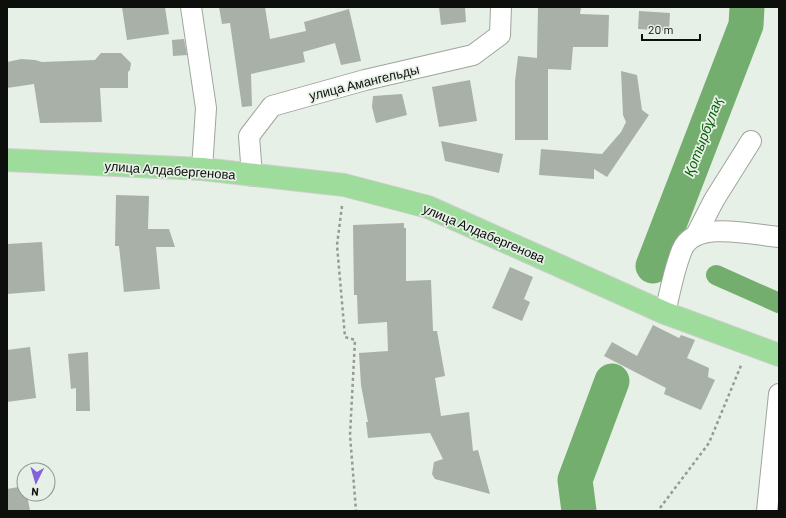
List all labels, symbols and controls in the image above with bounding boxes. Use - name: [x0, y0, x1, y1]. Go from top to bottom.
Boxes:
- scale bar: [642, 16, 700, 42]
- text: 20 m: [648, 22, 674, 36]
- street label: улица Амангельды: [307, 61, 421, 103]
- water label: Қотырбұлақ: [680, 94, 726, 179]
- street label: улица Алдабергенова: [104, 157, 237, 183]
- street label: улица Алдабергенова: [420, 200, 548, 266]
- north arrow: [16, 462, 56, 502]
- text: N: [31, 486, 39, 499]

